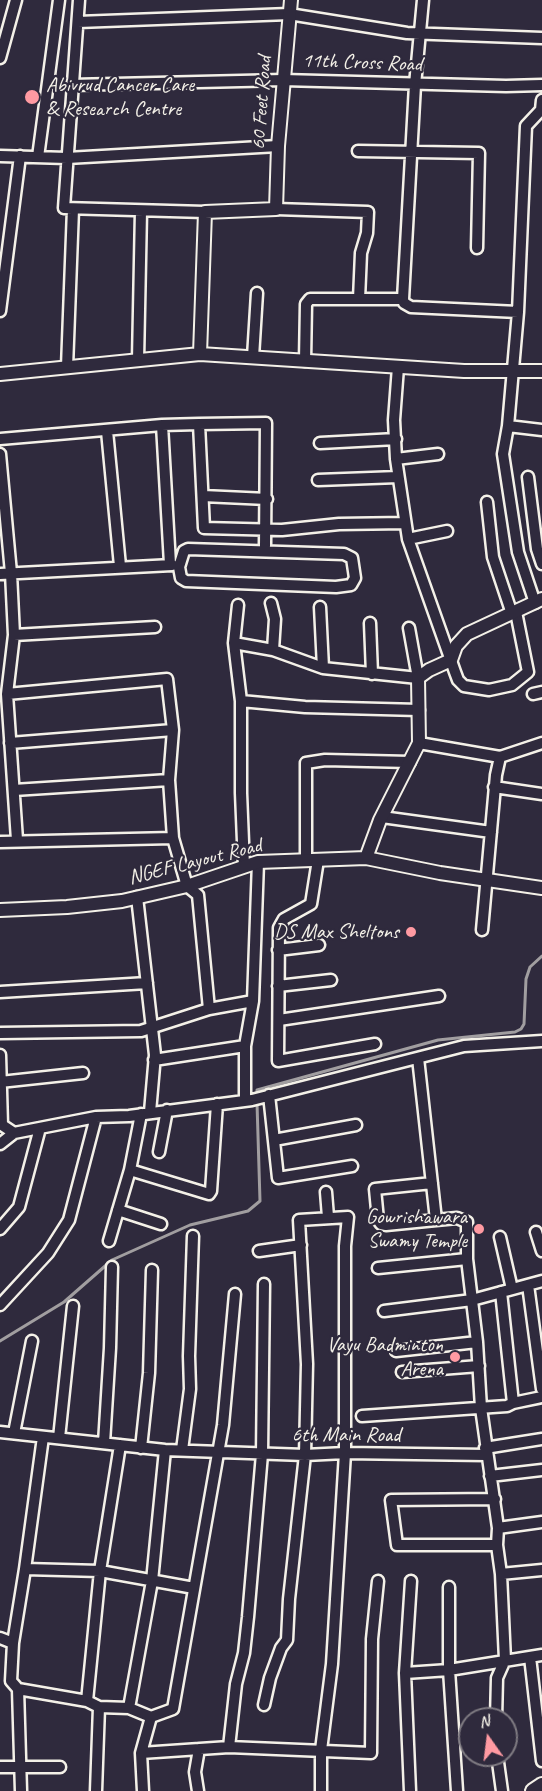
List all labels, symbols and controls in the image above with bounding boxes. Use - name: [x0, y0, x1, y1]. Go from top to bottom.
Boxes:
- street label: 11th Cross Road: [302, 48, 422, 78]
- street label: 60 Feet Road: [246, 55, 278, 151]
- place label: Abivrud Cancer Care & Research Centre: [46, 72, 194, 122]
- marker: Abivrud Cancer Care & Research Centre: [23, 88, 41, 106]
- street label: NGEF Layout Road: [126, 833, 264, 891]
- place label: DS Max Sheltons: [274, 919, 399, 945]
- marker: DS Max Sheltons: [404, 925, 418, 939]
- place label: Gowrishawara Swamy Temple: [366, 1204, 467, 1254]
- marker: Gowrishawara Swamy Temple: [472, 1222, 486, 1236]
- place label: Vayu Badminton Arena: [327, 1332, 443, 1382]
- marker: Vayu Badminton Arena: [448, 1350, 462, 1364]
- street label: 6th Main Road: [292, 1422, 400, 1448]
- north arrow: [458, 1707, 518, 1767]
- text: N: [477, 1711, 491, 1732]

